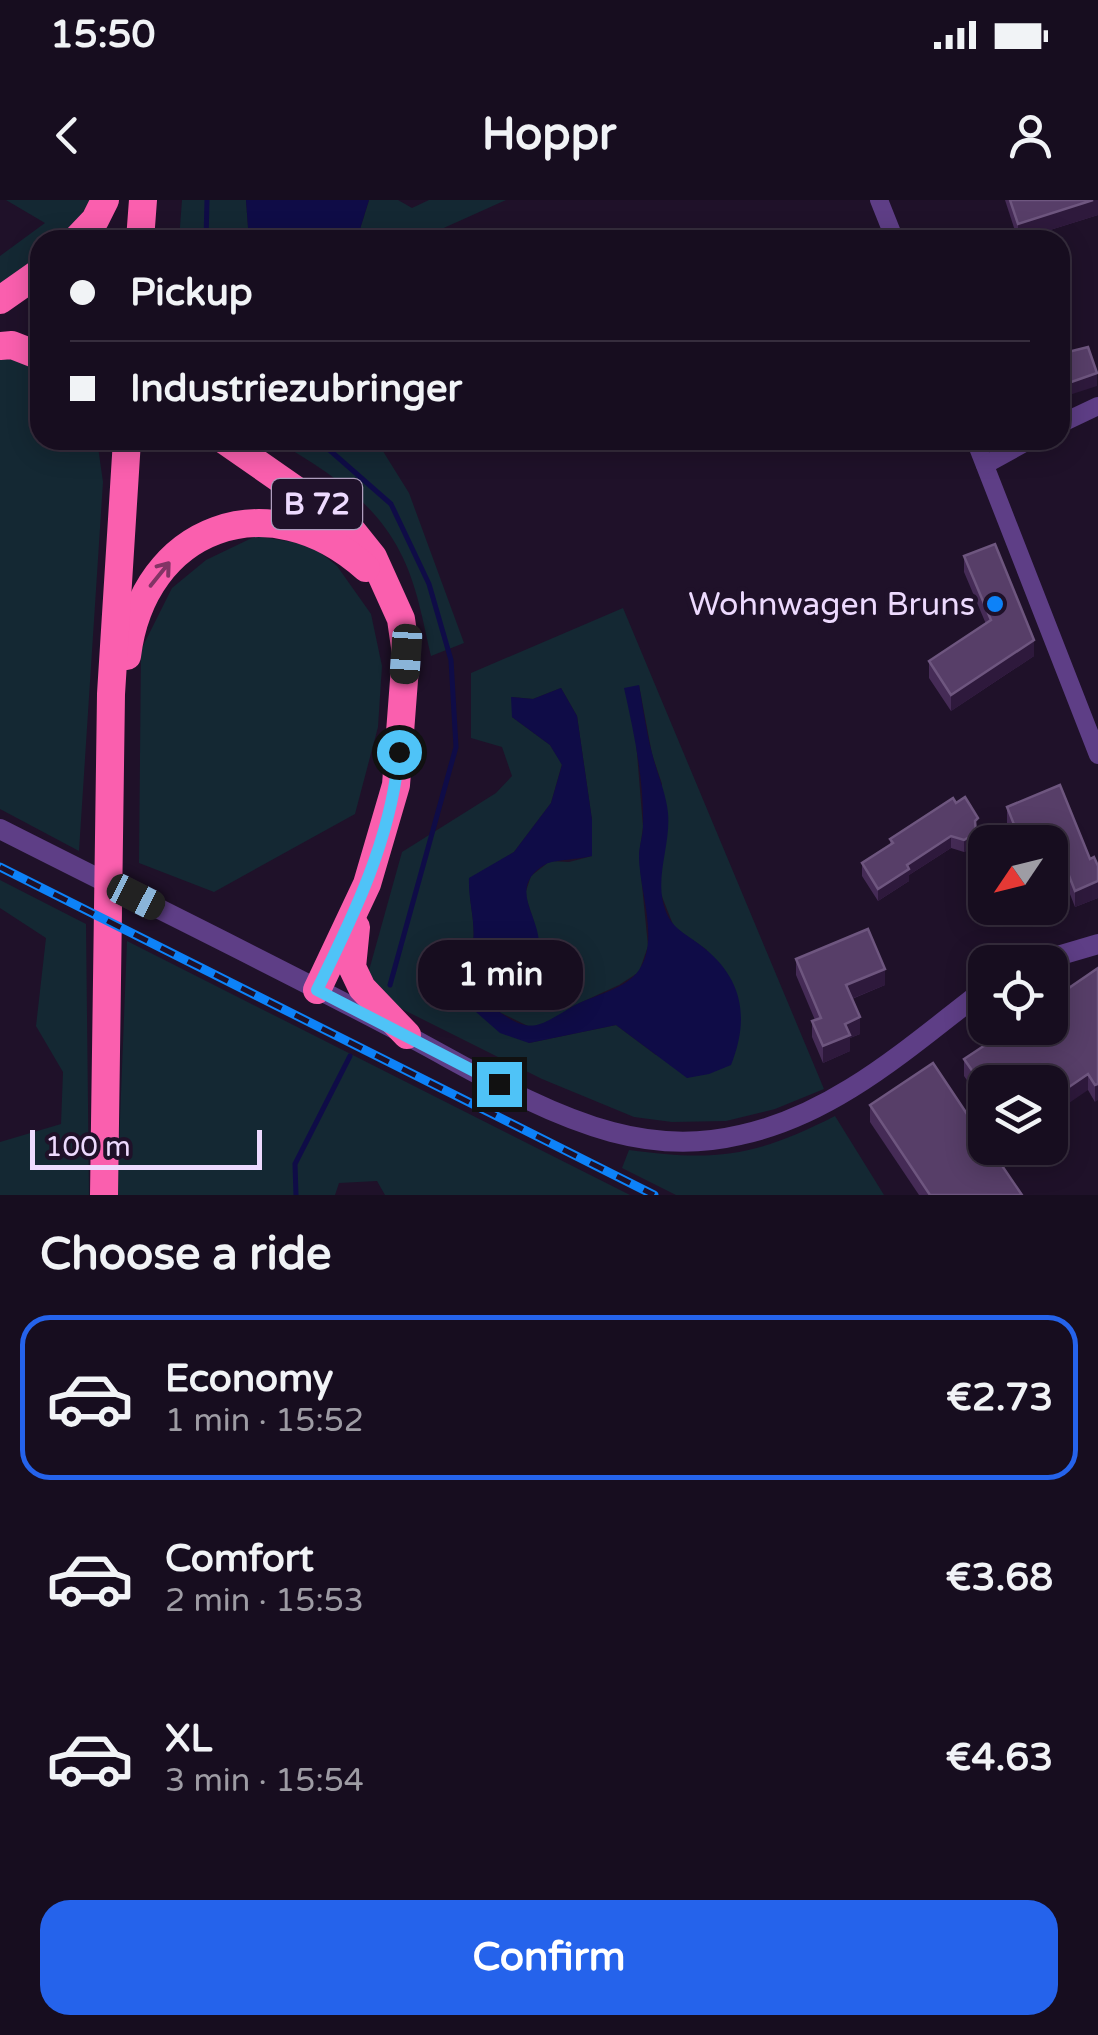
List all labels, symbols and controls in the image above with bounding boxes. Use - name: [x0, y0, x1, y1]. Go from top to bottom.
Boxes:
- text: 15:50: [50, 12, 155, 58]
- icon: back: [40, 108, 95, 163]
- text: Hoppr: [482, 108, 616, 162]
- icon: person: [1003, 108, 1058, 163]
- text: Pickup: [130, 270, 253, 316]
- text: Industriezubringer: [130, 366, 462, 412]
- road number: B 72: [272, 479, 362, 529]
- one-way arrow: [149, 561, 171, 587]
- place label: Wohnwagen Bruns: [688, 586, 975, 624]
- marker: Wohnwagen Bruns: [984, 593, 1006, 615]
- car: [389, 623, 423, 685]
- route start: [377, 730, 422, 775]
- north arrow: [968, 825, 1068, 925]
- map controls: [968, 825, 1068, 1165]
- car: [102, 870, 170, 924]
- callout: 1 min: [416, 939, 582, 1009]
- button: locate: [968, 945, 1068, 1045]
- text: 1 min: [458, 956, 543, 994]
- route end: [477, 1062, 522, 1107]
- button: layers: [968, 1065, 1068, 1165]
- scale bar: [30, 1125, 262, 1170]
- text: 100 m: [45, 1130, 131, 1164]
- text: Choose a ride: [40, 1228, 331, 1282]
- icon: car: [45, 1353, 135, 1443]
- text: Economy: [165, 1356, 333, 1402]
- text: €2.73: [946, 1375, 1053, 1421]
- text: 1 min · 15:52: [165, 1402, 364, 1440]
- icon: car: [45, 1533, 135, 1623]
- text: Comfort: [165, 1536, 314, 1582]
- text: €3.68: [946, 1555, 1053, 1601]
- text: 2 min · 15:53: [165, 1582, 364, 1620]
- icon: car: [45, 1713, 135, 1803]
- text: XL: [165, 1716, 212, 1762]
- text: €4.63: [946, 1735, 1053, 1781]
- text: 3 min · 15:54: [165, 1762, 364, 1800]
- button: Confirm: [40, 1900, 1058, 2015]

